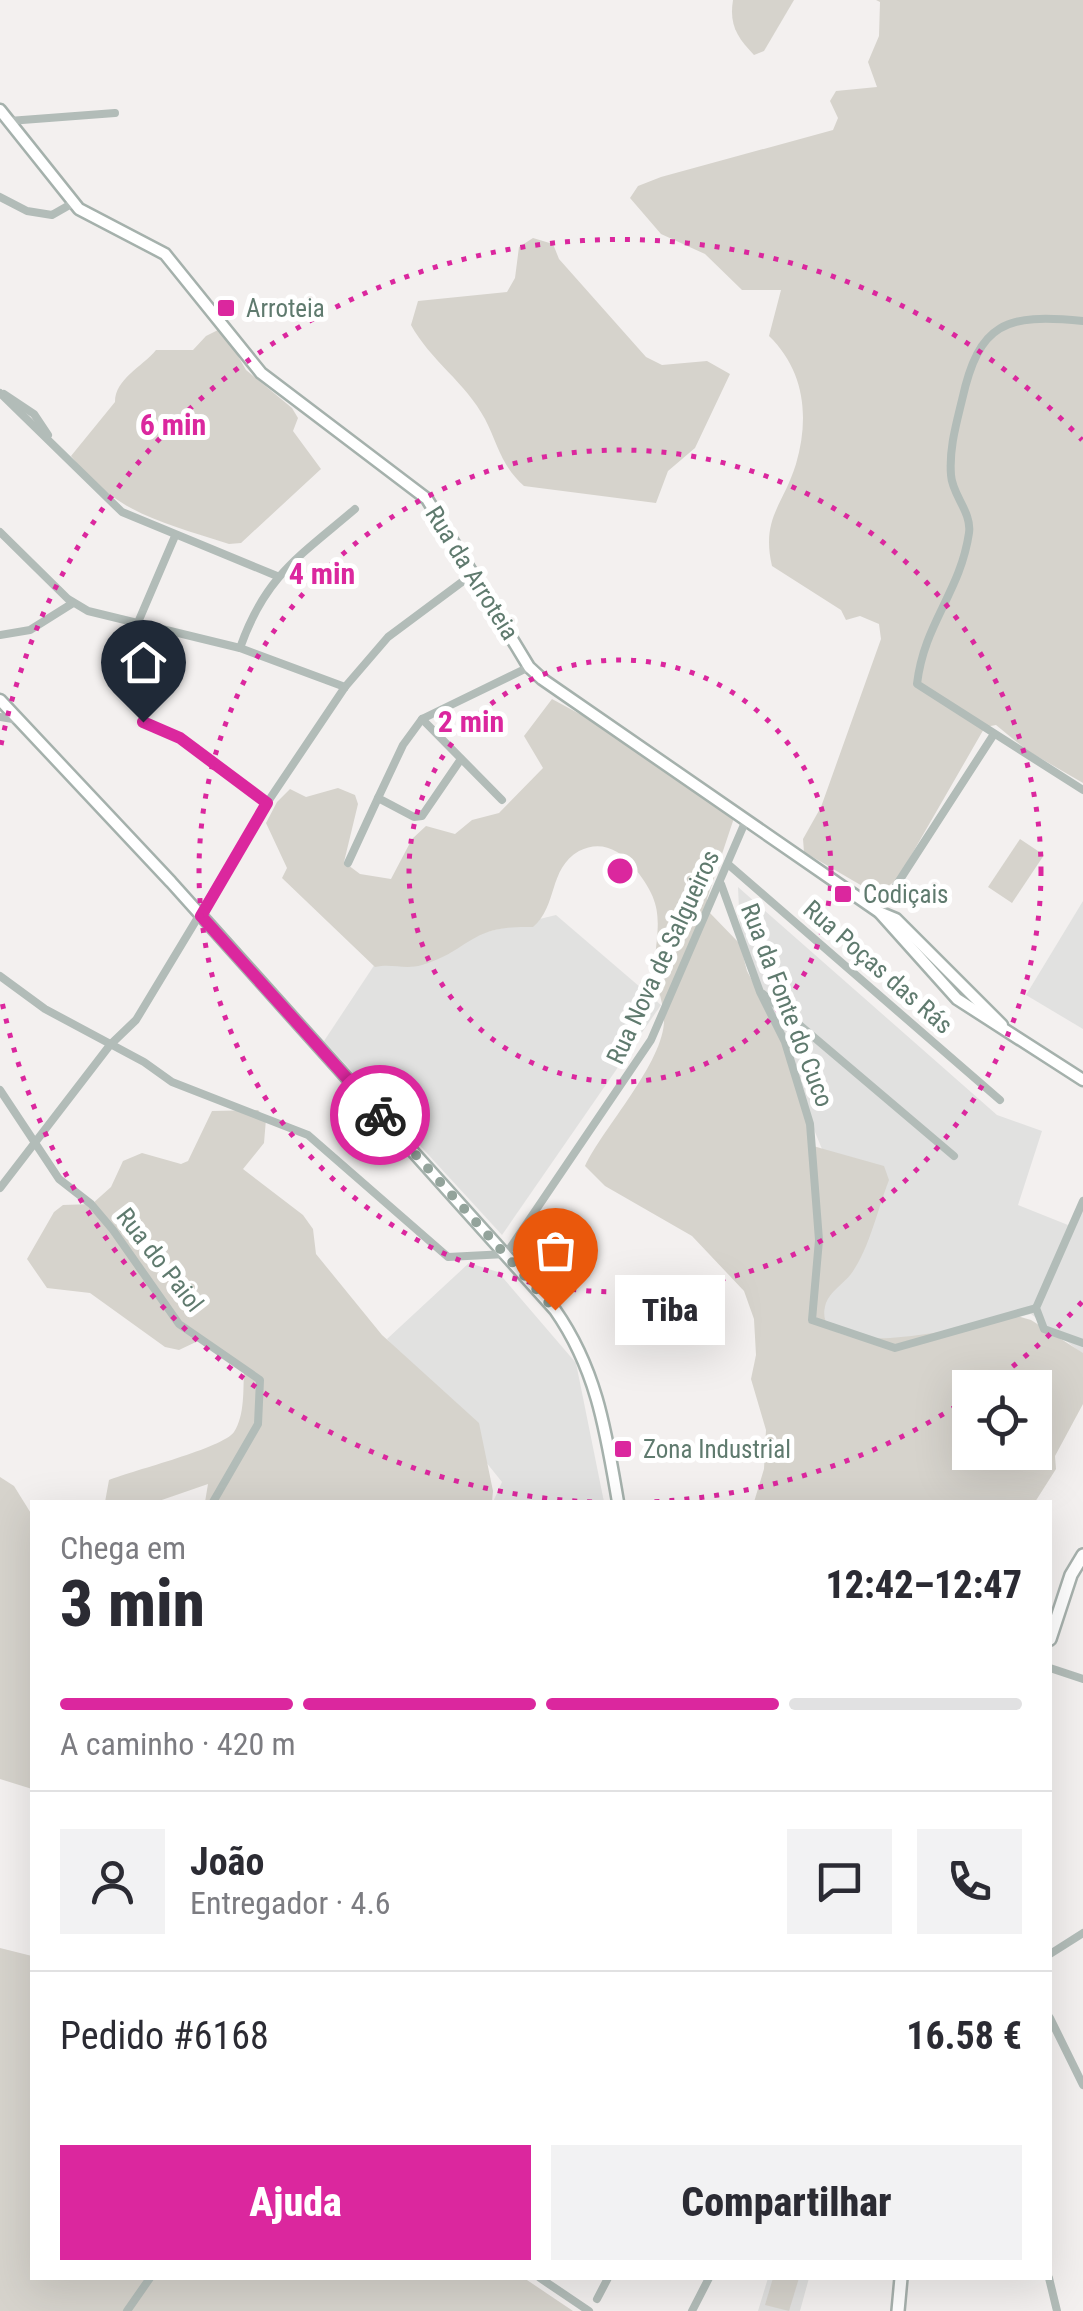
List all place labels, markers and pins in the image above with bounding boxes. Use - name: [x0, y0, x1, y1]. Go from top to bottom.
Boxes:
- place label: Arroteia: [246, 294, 325, 323]
- marker: Arroteia: [215, 297, 237, 319]
- pin: [101, 620, 186, 723]
- centre of rings: [602, 853, 638, 889]
- place label: Codiçais: [863, 880, 949, 909]
- marker: Codiçais: [832, 883, 854, 905]
- pin: [513, 1208, 598, 1311]
- callout: Tiba: [615, 1275, 725, 1345]
- place label: Zona Industrial: [643, 1435, 791, 1464]
- marker: Zona Industrial: [612, 1438, 634, 1460]

